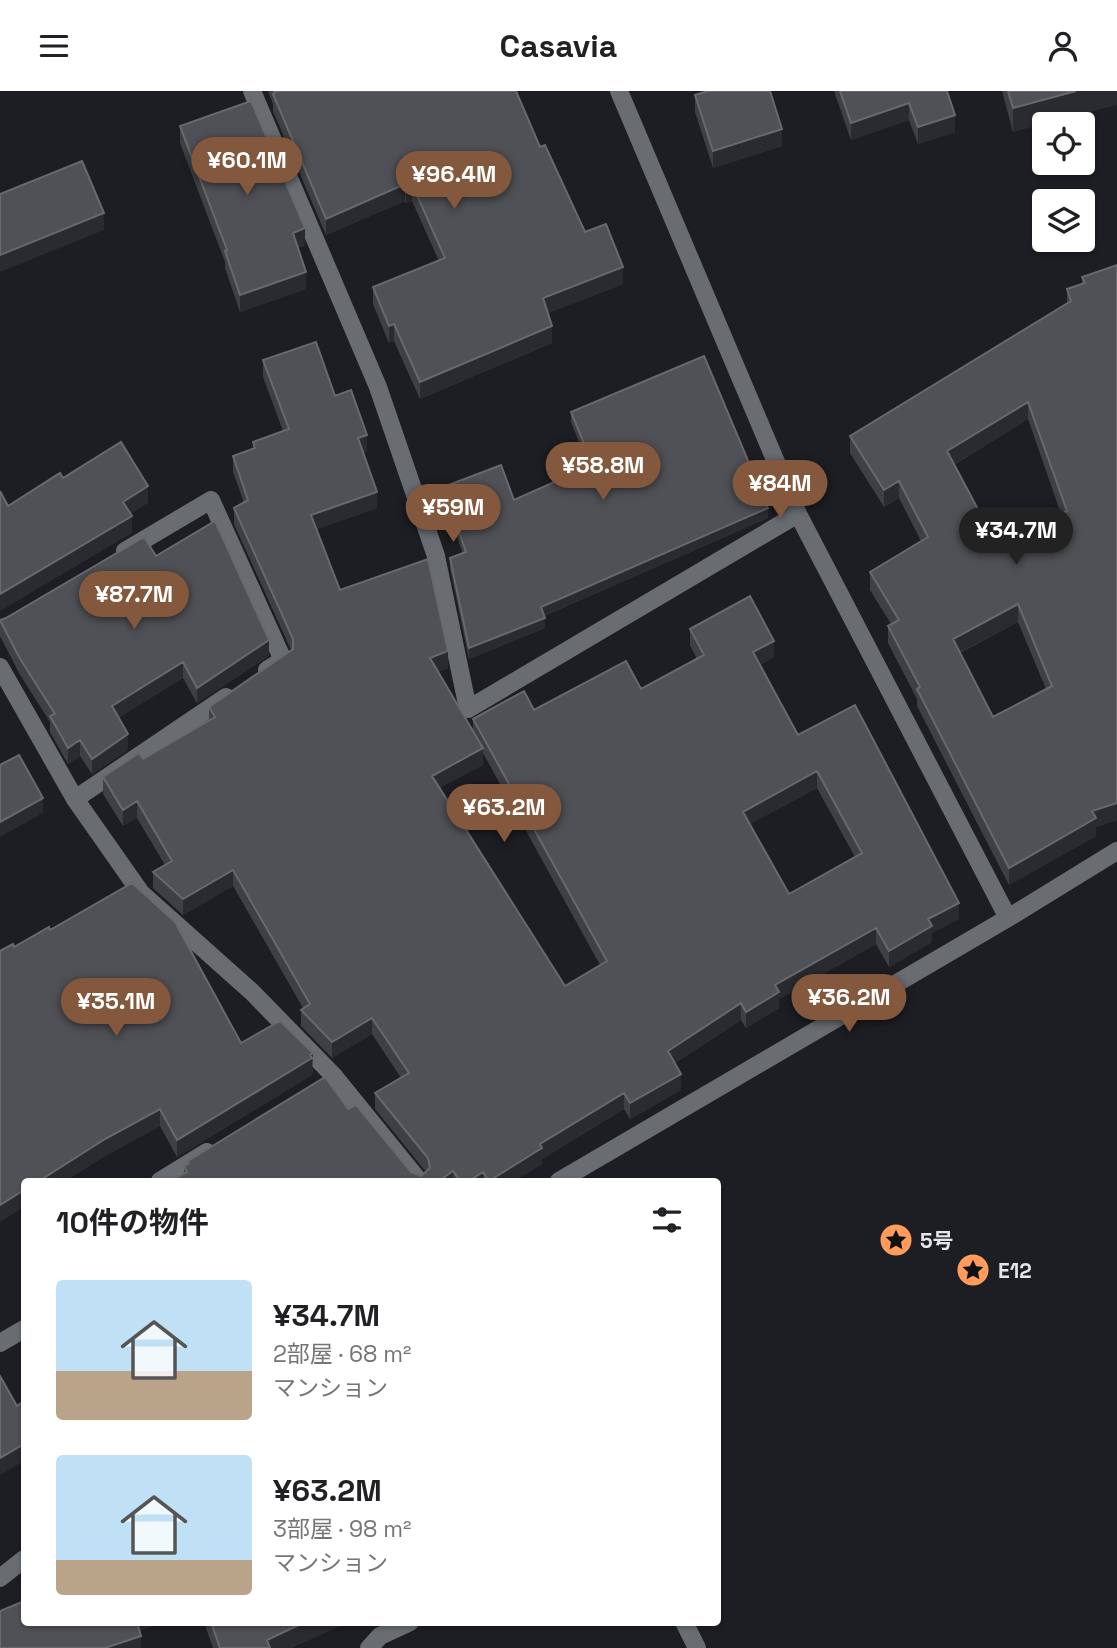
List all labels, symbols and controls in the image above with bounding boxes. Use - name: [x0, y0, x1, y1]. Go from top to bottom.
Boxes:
- text: Casavia: [500, 26, 617, 66]
- icon: menu: [35, 27, 73, 65]
- icon: person: [1044, 27, 1082, 65]
- map controls: [1032, 112, 1095, 252]
- button: locate: [1032, 112, 1095, 175]
- pin: ¥60.1M: [190, 137, 304, 197]
- text: ¥60.1M: [207, 145, 287, 175]
- pin: ¥96.4M: [397, 151, 511, 211]
- text: ¥96.4M: [412, 159, 496, 189]
- button: layers: [1032, 189, 1095, 252]
- pin: ¥58.8M: [546, 443, 660, 502]
- text: ¥58.8M: [562, 450, 644, 480]
- pin: ¥84M: [739, 461, 821, 520]
- text: ¥84M: [749, 468, 811, 498]
- pin: ¥59M: [412, 484, 494, 544]
- text: ¥59M: [422, 492, 484, 522]
- pin: ¥34.7M: [959, 507, 1073, 567]
- text: ¥34.7M: [975, 515, 1057, 545]
- pin: ¥87.7M: [77, 571, 191, 631]
- text: ¥87.7M: [95, 579, 173, 609]
- pin: ¥63.2M: [447, 785, 561, 844]
- text: ¥63.2M: [462, 792, 546, 822]
- pin: ¥36.2M: [792, 975, 906, 1034]
- pin: ¥35.1M: [59, 979, 173, 1038]
- text: ¥36.2M: [807, 982, 891, 1012]
- text: ¥35.1M: [77, 986, 155, 1016]
- icon: filters: [648, 1201, 686, 1239]
- text: 10件の物件: [56, 1203, 209, 1242]
- place icon: 5号: [877, 1221, 915, 1259]
- place label: 5号: [920, 1227, 954, 1254]
- place icon: E12: [954, 1251, 992, 1289]
- place label: E12: [998, 1257, 1032, 1284]
- text: ¥34.7M: [273, 1296, 380, 1335]
- icon: home: [112, 1308, 196, 1392]
- text: 2部屋 · 68 m²: [273, 1339, 412, 1369]
- text: マンション: [273, 1373, 388, 1403]
- text: ¥63.2M: [273, 1471, 382, 1510]
- icon: home: [112, 1483, 196, 1567]
- text: 3部屋 · 98 m²: [273, 1514, 412, 1544]
- text: マンション: [273, 1548, 388, 1578]

